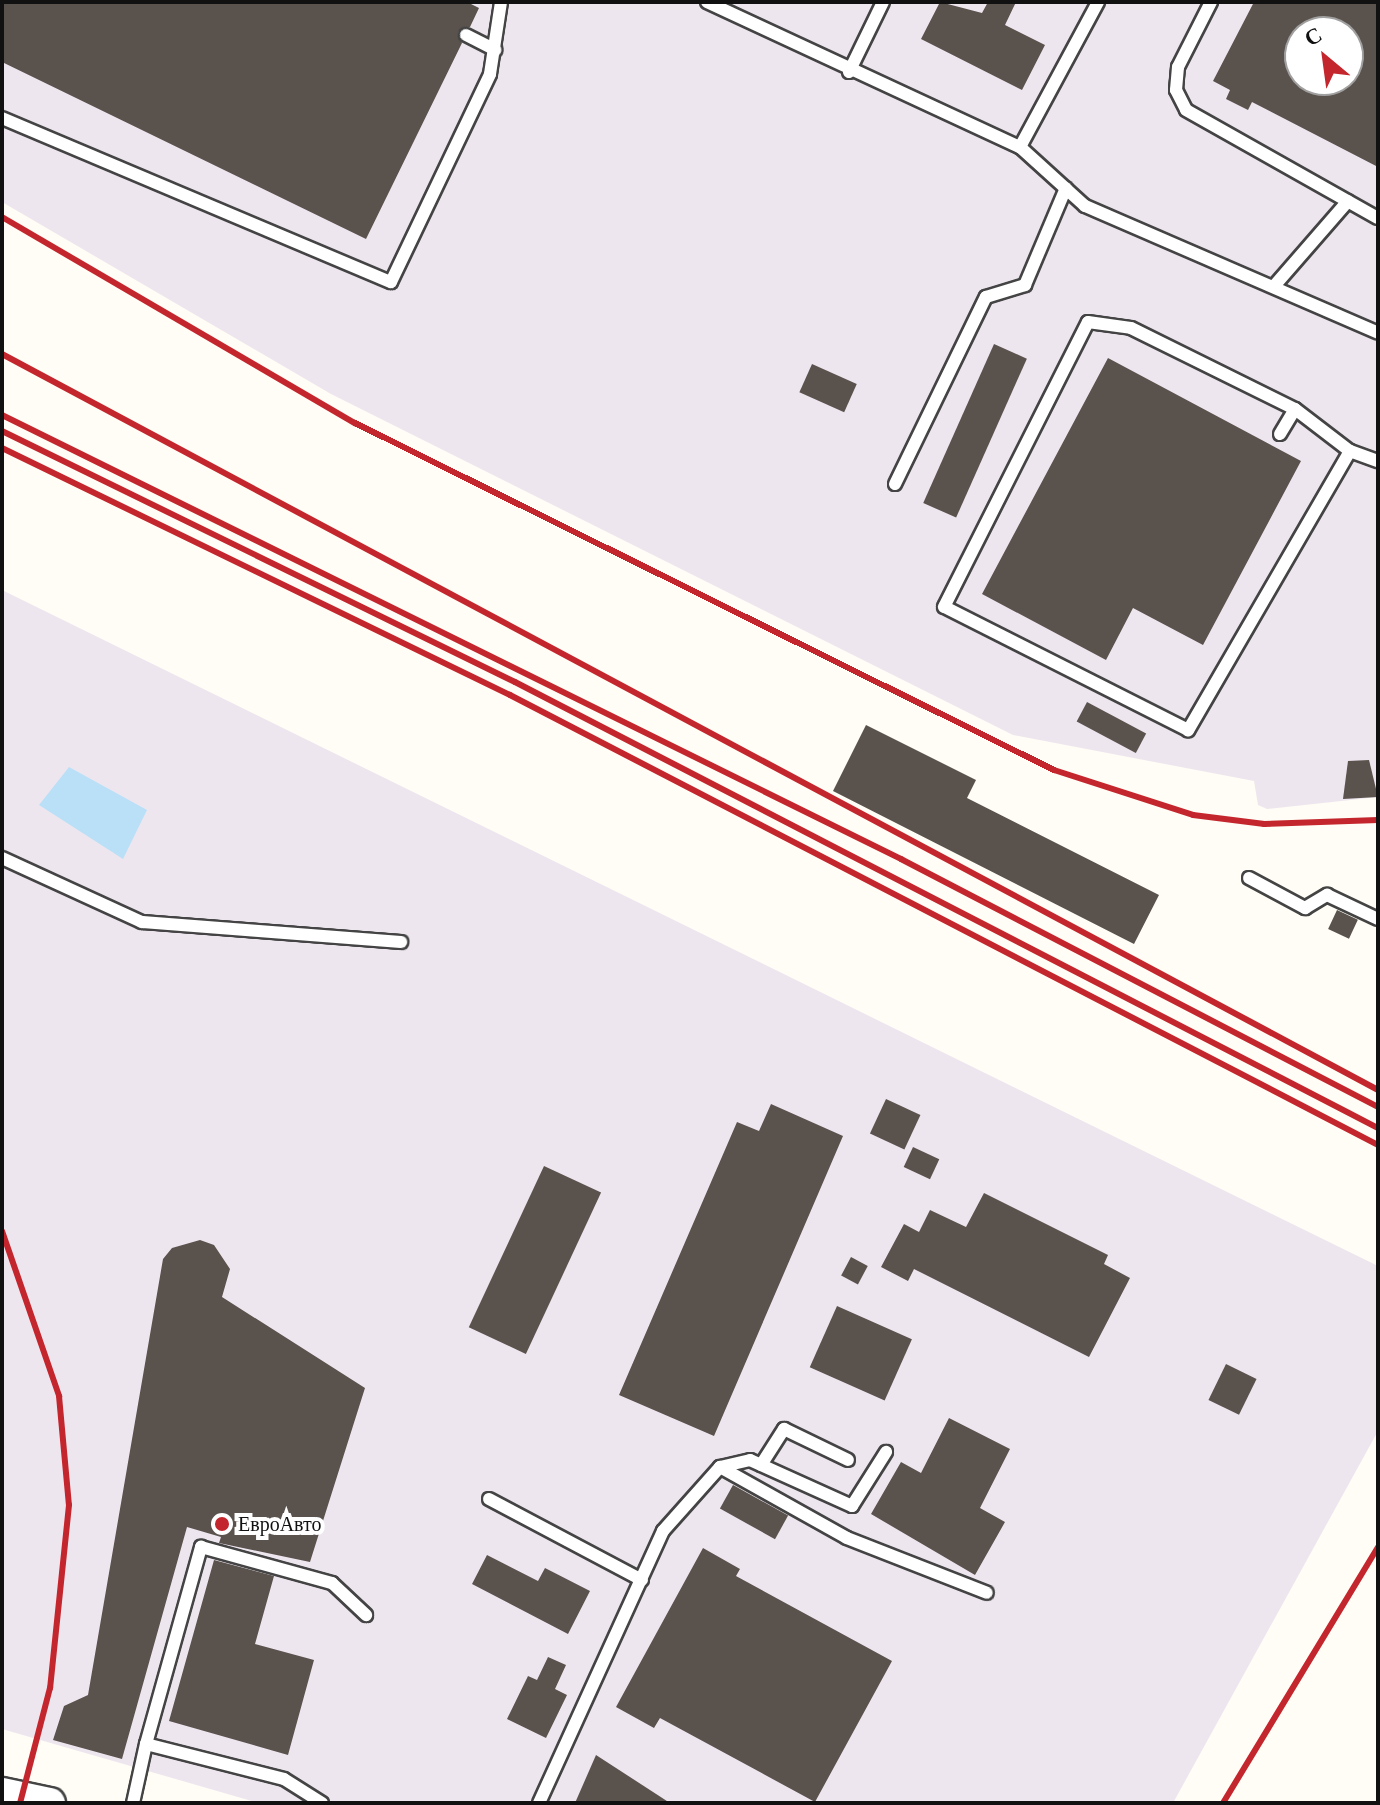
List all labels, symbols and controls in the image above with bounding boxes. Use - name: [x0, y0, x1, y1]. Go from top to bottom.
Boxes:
- north arrow: [1284, 16, 1364, 96]
- text: С: [1300, 22, 1326, 51]
- place label: ЕвроАвто: [238, 1512, 322, 1536]
- marker: ЕвроАвто: [213, 1515, 231, 1533]

